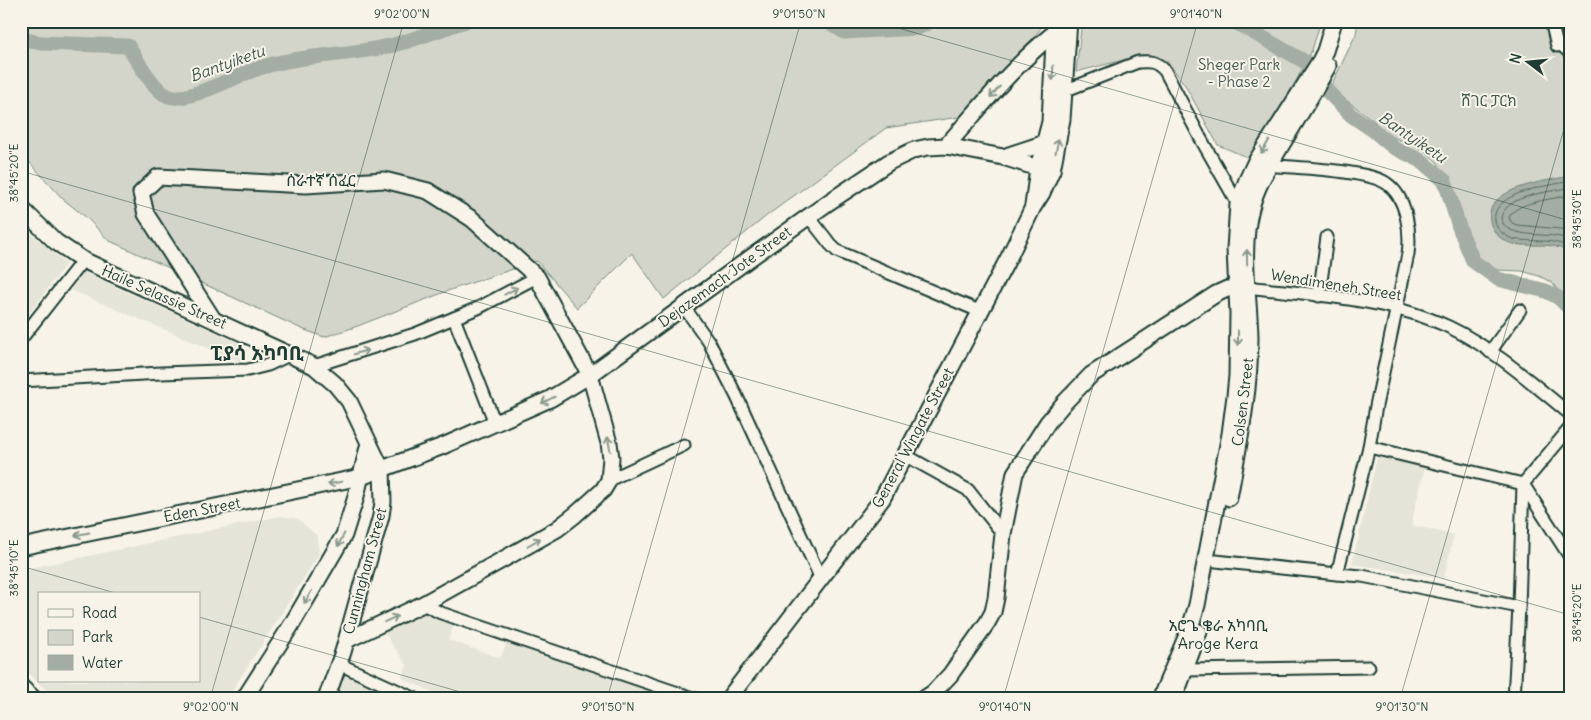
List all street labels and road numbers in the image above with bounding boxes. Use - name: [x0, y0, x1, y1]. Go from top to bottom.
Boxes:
- street label: Dejazemach Jote Street: [655, 222, 795, 331]
- street label: Haile Selassie Street: [99, 260, 230, 333]
- street label: Wendimeneh Street: [1269, 265, 1403, 304]
- street label: Colsen Street: [1228, 357, 1257, 447]
- street label: General Wingate Street: [867, 364, 958, 511]
- street label: Eden Street: [162, 493, 242, 526]
- street label: Cunningham Street: [338, 506, 391, 636]

